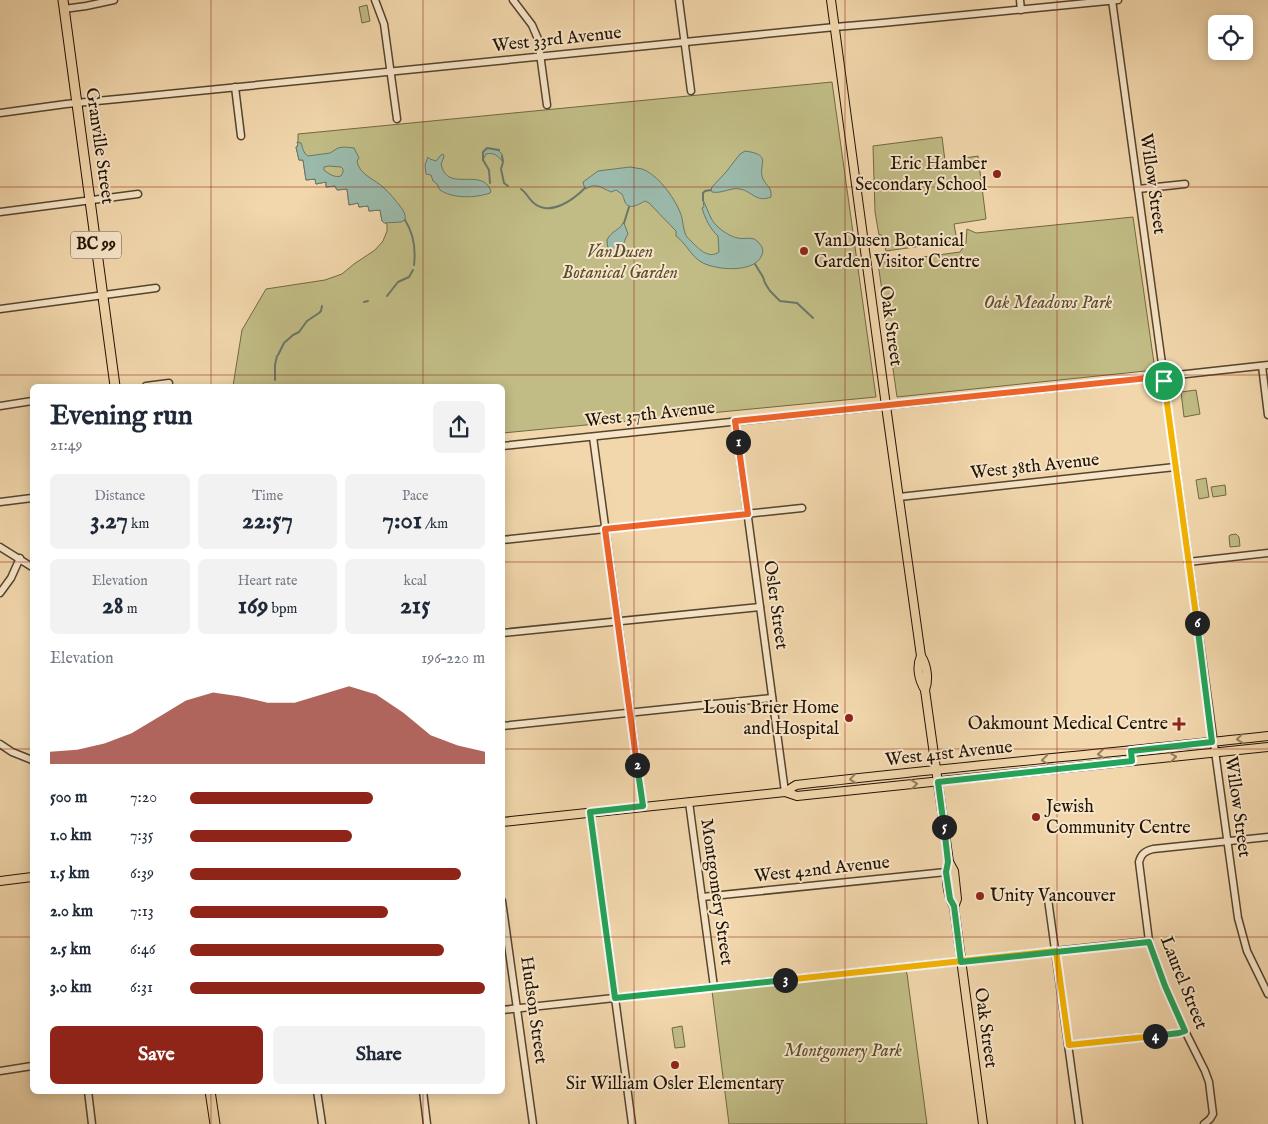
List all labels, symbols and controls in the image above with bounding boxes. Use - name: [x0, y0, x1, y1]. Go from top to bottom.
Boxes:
- map controls: [1208, 15, 1253, 60]
- button: locate: [1208, 15, 1253, 60]
- street label: West 33rd Avenue: [491, 22, 623, 58]
- street label: Granville Street: [79, 86, 119, 206]
- street label: Willow Street: [1134, 132, 1170, 236]
- place label: Eric Hamber Secondary School: [855, 153, 987, 197]
- marker: Eric Hamber Secondary School: [991, 168, 1003, 180]
- place label: VanDusen Botanical Garden Visitor Centre: [813, 230, 980, 274]
- road number: BC 99: [71, 232, 121, 258]
- park label: VanDusen Botanical Garden: [562, 241, 678, 285]
- marker: VanDusen Botanical Garden Visitor Centre: [798, 245, 810, 257]
- street label: Oak Street: [873, 284, 907, 368]
- park label: Oak Meadows Park: [984, 292, 1112, 315]
- pin: [1143, 360, 1185, 402]
- icon: arrive: [1150, 367, 1178, 395]
- street label: West 37th Avenue: [584, 397, 716, 433]
- text: Evening run: [50, 399, 193, 434]
- button: share: [433, 401, 485, 453]
- pin: 1: [726, 430, 750, 454]
- text: 1: [736, 433, 741, 451]
- text: 21:49: [50, 436, 83, 456]
- street label: West 38th Avenue: [969, 449, 1101, 485]
- text: Distance: [95, 487, 145, 505]
- text: Time: [252, 487, 283, 505]
- text: Pace: [402, 487, 428, 505]
- text: 3.27: [90, 505, 128, 537]
- text: 22:57: [242, 505, 293, 537]
- text: 7:01: [382, 505, 422, 537]
- text: km: [128, 515, 149, 533]
- text: /km: [422, 515, 448, 533]
- street label: Osler Street: [757, 559, 793, 651]
- text: Elevation: [92, 572, 148, 590]
- text: Heart rate: [238, 572, 297, 590]
- text: kcal: [403, 572, 427, 590]
- text: 28: [102, 590, 124, 622]
- text: 169: [238, 590, 268, 622]
- text: 215: [400, 590, 430, 622]
- text: m: [124, 600, 138, 618]
- text: bpm: [268, 600, 297, 618]
- pin: 6: [1184, 610, 1210, 636]
- text: 6: [1195, 614, 1200, 632]
- text: Elevation: [50, 649, 113, 669]
- text: 196–220 m: [421, 649, 485, 669]
- place label: Louis Brier Home and Hospital: [703, 697, 839, 741]
- marker: Louis Brier Home and Hospital: [843, 712, 855, 724]
- place label: Oakmount Medical Centre: [968, 713, 1168, 736]
- marker: Oakmount Medical Centre: [1172, 717, 1186, 731]
- one-way arrow: [1236, 733, 1244, 744]
- street label: West 41st Avenue: [884, 736, 1014, 772]
- one-way arrow: [1097, 748, 1105, 759]
- pin: 2: [624, 752, 650, 778]
- one-way arrow: [1169, 752, 1177, 763]
- one-way arrow: [1040, 754, 1048, 765]
- street label: Willow Street: [1219, 755, 1255, 859]
- text: 2: [634, 756, 641, 774]
- one-way arrow: [848, 773, 856, 784]
- one-way arrow: [910, 779, 918, 790]
- text: 500 m: [50, 788, 87, 808]
- text: 7:20: [130, 788, 157, 808]
- place label: Jewish Community Centre: [1044, 796, 1191, 840]
- marker: Jewish Community Centre: [1030, 811, 1042, 823]
- pin: 5: [932, 814, 956, 840]
- street label: Montgomery Street: [694, 817, 738, 967]
- text: 5: [942, 818, 947, 836]
- text: 1.0 km: [50, 826, 92, 846]
- text: 7:35: [130, 826, 153, 846]
- street label: West 42nd Avenue: [753, 851, 891, 889]
- text: 1.5 km: [50, 864, 90, 884]
- text: 6:39: [130, 864, 154, 884]
- place label: Unity Vancouver: [990, 885, 1116, 908]
- marker: Unity Vancouver: [974, 890, 986, 902]
- text: 2.0 km: [50, 902, 93, 922]
- text: 7:13: [130, 902, 154, 922]
- street label: Laurel Street: [1154, 933, 1212, 1033]
- text: 2.5 km: [50, 940, 91, 960]
- text: 6:46: [130, 940, 156, 960]
- street label: Hudson Street: [514, 955, 552, 1065]
- pin: 3: [772, 968, 798, 992]
- text: 3: [783, 971, 788, 989]
- text: 3.0 km: [50, 978, 92, 998]
- text: 6:31: [130, 978, 153, 998]
- street label: Oak Street: [968, 986, 1002, 1070]
- pin: 4: [1142, 1024, 1168, 1048]
- button: Save: [50, 1026, 263, 1084]
- button: Share: [273, 1026, 485, 1084]
- text: 4: [1152, 1027, 1159, 1045]
- park label: Montgomery Park: [784, 1040, 902, 1063]
- marker: Sir William Osler Elementary: [669, 1059, 681, 1071]
- place label: Sir William Osler Elementary: [566, 1073, 784, 1096]

